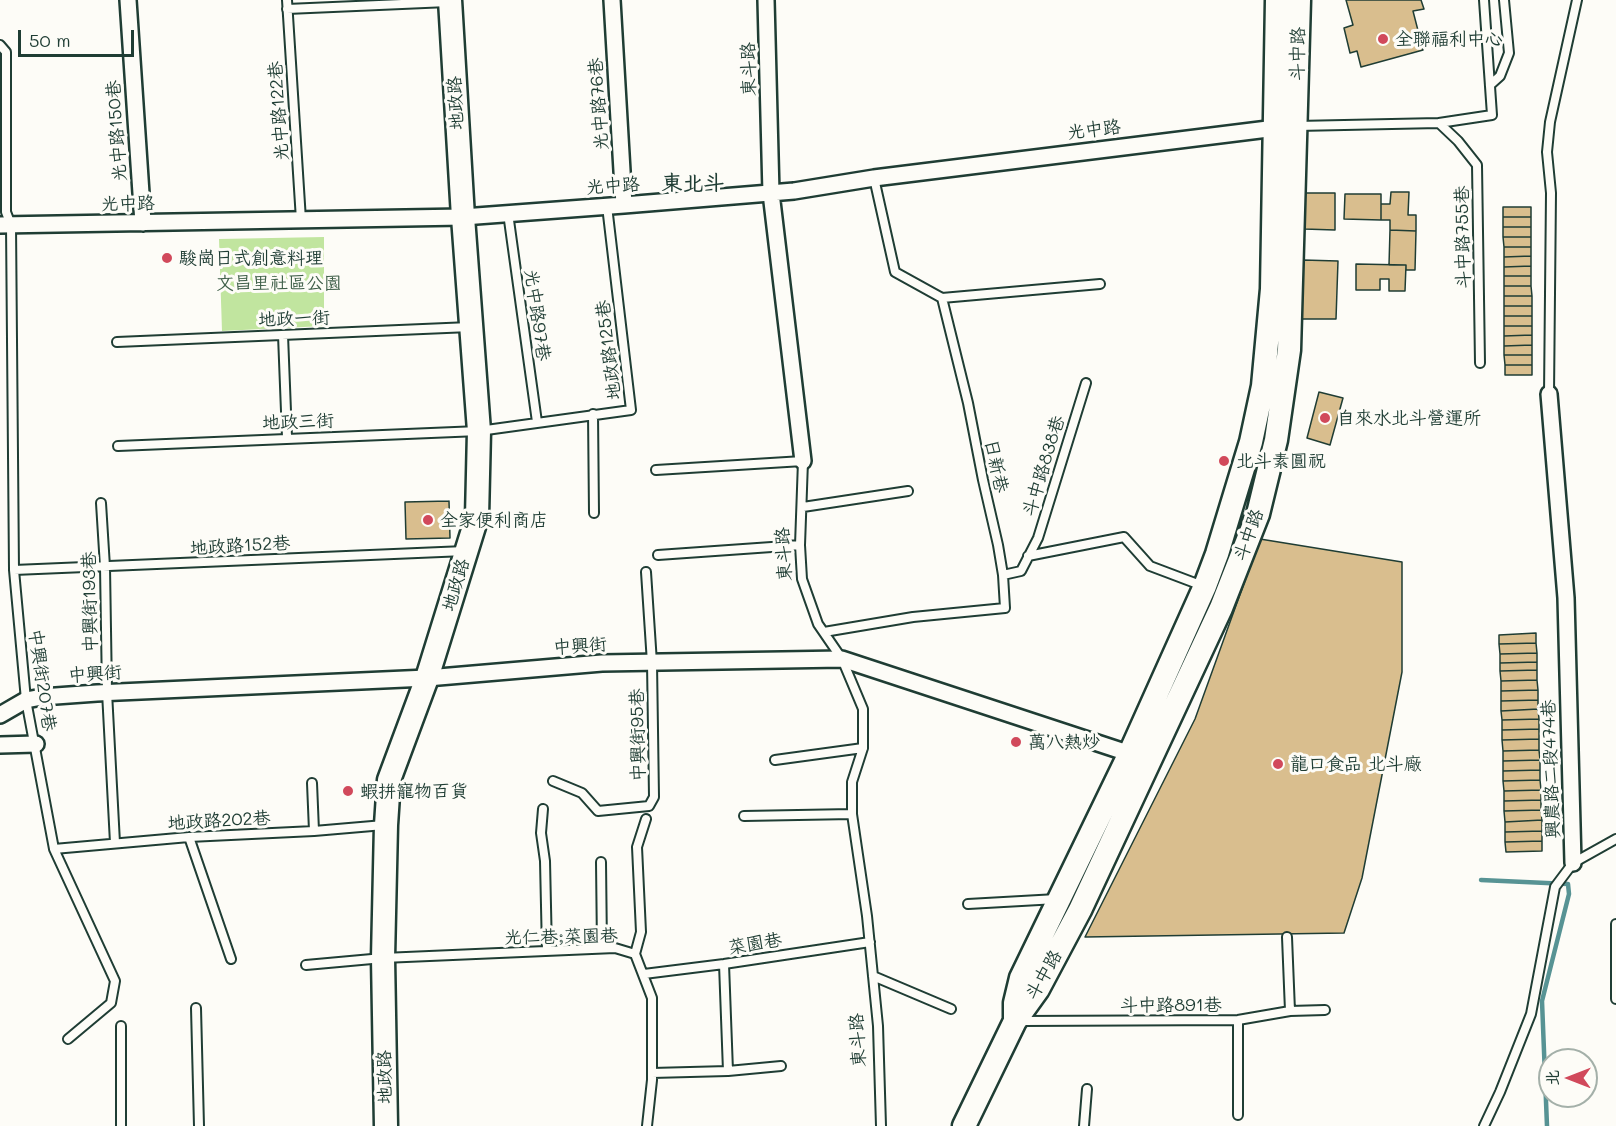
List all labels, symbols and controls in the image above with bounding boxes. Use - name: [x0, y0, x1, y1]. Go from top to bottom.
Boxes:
- scale bar: [21, 18, 136, 56]
- street label: 斗中路: [1287, 27, 1309, 81]
- text: 50 m: [29, 28, 71, 52]
- place label: 全聯福利中心: [1395, 28, 1503, 50]
- marker: 全聯福利中心: [1376, 32, 1390, 46]
- street label: 東斗路: [738, 42, 760, 96]
- street label: 光中路76巷: [585, 57, 613, 151]
- street label: 光中路122巷: [265, 60, 293, 162]
- street label: 地政路: [444, 75, 468, 131]
- street label: 光中路150巷: [103, 80, 131, 182]
- street label: 光中路: [1066, 116, 1122, 144]
- district label: 東北斗: [662, 171, 724, 197]
- street label: 光中路: [585, 173, 641, 199]
- street label: 斗中路755巷: [1451, 185, 1475, 289]
- street label: 光中路: [101, 193, 155, 215]
- place label: 駿崗日式創意料理: [179, 247, 323, 269]
- marker: 駿崗日式創意料理: [160, 251, 174, 265]
- street label: 光中路97巷: [520, 268, 554, 362]
- park label: 文昌里社區公園: [216, 272, 342, 294]
- street label: 地政路125巷: [592, 299, 626, 401]
- street label: 地政一街: [258, 307, 330, 331]
- place label: 自來水北斗營運所: [1337, 407, 1481, 429]
- street label: 地政三街: [262, 410, 334, 434]
- marker: 自來水北斗營運所: [1318, 411, 1332, 425]
- street label: 斗中路838巷: [1018, 413, 1070, 519]
- street label: 日新巷: [980, 437, 1012, 495]
- place label: 北斗素圓祝: [1236, 450, 1326, 472]
- marker: 北斗素圓祝: [1217, 454, 1231, 468]
- street label: 斗中路: [1230, 506, 1268, 564]
- place label: 全家便利商店: [440, 509, 548, 531]
- marker: 全家便利商店: [421, 513, 435, 527]
- street label: 東斗路: [772, 526, 796, 582]
- street label: 地政路152巷: [189, 533, 291, 559]
- street label: 中興街193巷: [78, 551, 102, 653]
- street label: 地政路: [438, 556, 474, 614]
- street label: 中興街207巷: [24, 627, 60, 733]
- street label: 中興街: [552, 633, 608, 659]
- street label: 中興街: [67, 661, 123, 687]
- street label: 中興街95巷: [626, 688, 650, 782]
- street label: 興農路二段474巷: [1538, 699, 1564, 839]
- place label: 萬八熱炒: [1028, 731, 1100, 753]
- marker: 萬八熱炒: [1009, 735, 1023, 749]
- place label: 龍口食品 北斗廠: [1290, 753, 1422, 775]
- marker: 龍口食品 北斗廠: [1271, 757, 1285, 771]
- place label: 蝦拼寵物百貨: [360, 780, 468, 802]
- marker: 蝦拼寵物百貨: [341, 784, 355, 798]
- street label: 地政路202巷: [167, 808, 271, 834]
- street label: 光仁巷;菜園巷: [504, 925, 618, 949]
- street label: 菜園巷: [727, 929, 783, 959]
- street label: 斗中路: [1021, 946, 1067, 1004]
- street label: 斗中路891巷: [1120, 994, 1222, 1016]
- street label: 東斗路: [846, 1012, 870, 1068]
- north arrow: [1538, 1048, 1598, 1108]
- street label: 地政路: [374, 1050, 396, 1104]
- text: 北: [1541, 1070, 1562, 1086]

